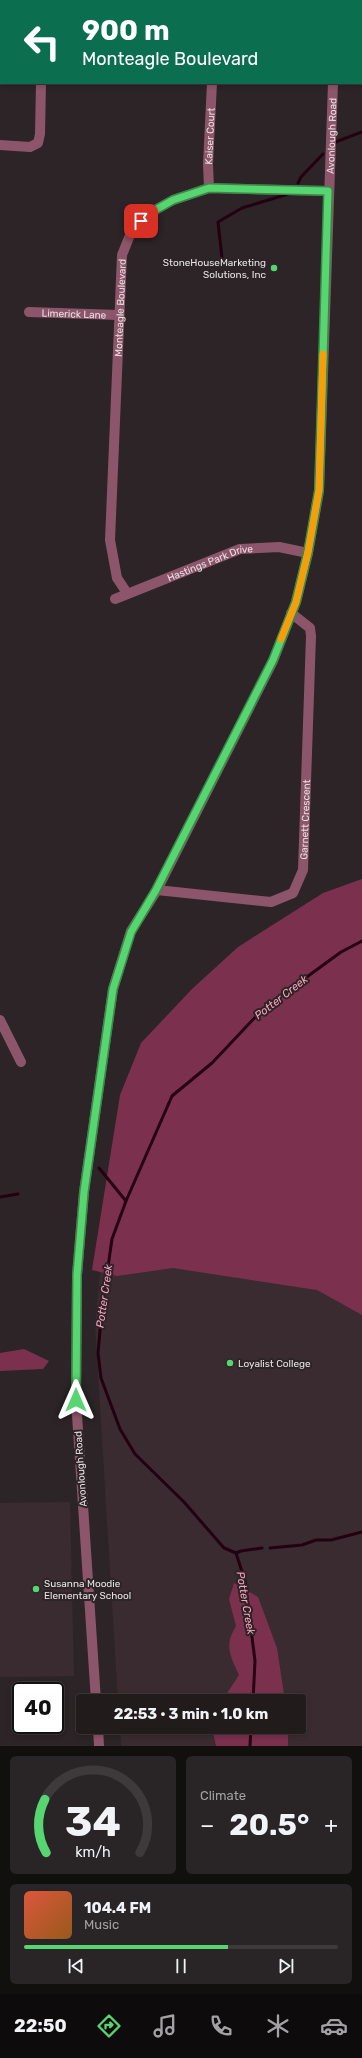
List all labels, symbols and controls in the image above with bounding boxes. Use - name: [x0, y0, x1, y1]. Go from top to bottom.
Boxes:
- text: 900 m: [82, 14, 170, 47]
- icon: left: [16, 16, 68, 68]
- text: Monteagle Boulevard: [82, 48, 258, 70]
- street label: Avonlough Road: [325, 98, 339, 174]
- street label: Kaiser Court: [203, 107, 218, 165]
- pin: [124, 204, 158, 238]
- icon: arrive: [130, 210, 152, 232]
- place label: StoneHouseMarketing Solutions, Inc: [163, 257, 266, 281]
- street label: Monteagle Boulevard: [113, 259, 129, 357]
- marker: StoneHouseMarketing Solutions, Inc: [269, 263, 279, 273]
- street label: Limerick Lane: [41, 307, 107, 322]
- street label: Hastings Park Drive: [166, 543, 254, 585]
- street label: Garnett Crescent: [298, 779, 313, 860]
- water label: Potter Creek: [252, 972, 311, 1022]
- water label: Potter Creek: [94, 1263, 115, 1329]
- marker: Loyalist College: [225, 1358, 235, 1368]
- place label: Loyalist College: [238, 1358, 311, 1370]
- position arrow: [55, 1379, 97, 1421]
- street label: Avonlough Road: [72, 1431, 90, 1507]
- water label: Potter Creek: [234, 1570, 258, 1636]
- place label: Susanna Moodie Elementary School: [44, 1578, 131, 1602]
- marker: Susanna Moodie Elementary School: [31, 1584, 41, 1594]
- speed limit sign: 40: [12, 1682, 64, 1734]
- text: 22:53 · 3 min · 1.0 km: [114, 1705, 268, 1723]
- text: Climate: [200, 1788, 246, 1803]
- text: 34: [65, 1797, 121, 1846]
- text: 20.5°: [229, 1807, 309, 1843]
- text: −: [200, 1812, 214, 1839]
- text: +: [324, 1812, 338, 1839]
- text: km/h: [75, 1844, 111, 1861]
- text: 104.4 FM: [84, 1899, 151, 1917]
- text: Music: [84, 1917, 119, 1932]
- icon: previous: [65, 1955, 87, 1977]
- icon: pause: [170, 1955, 192, 1977]
- icon: next: [275, 1955, 297, 1977]
- icon: directions: [95, 2012, 123, 2040]
- icon: music: [151, 2012, 179, 2040]
- icon: phone: [207, 2012, 235, 2040]
- icon: climate: [264, 2012, 292, 2040]
- icon: car: [320, 2012, 348, 2040]
- text: 22:50: [14, 2015, 67, 2037]

